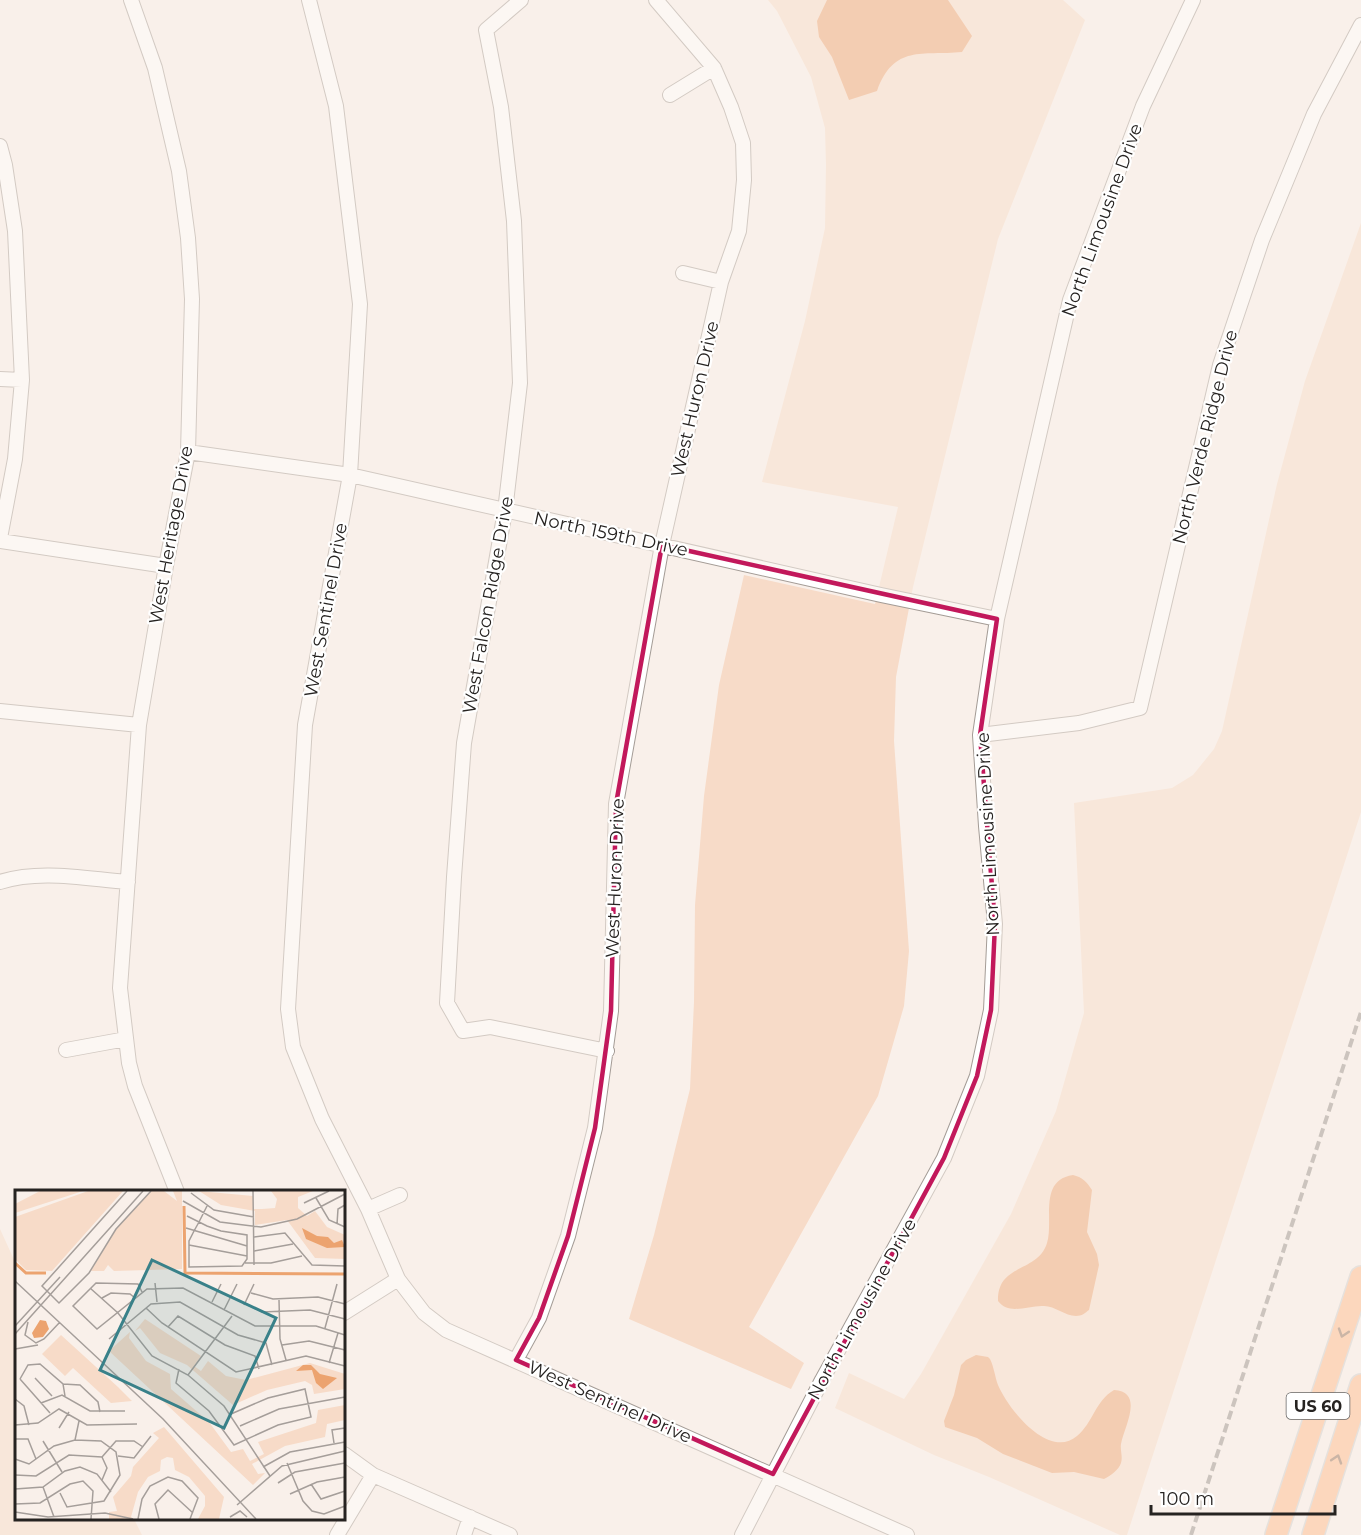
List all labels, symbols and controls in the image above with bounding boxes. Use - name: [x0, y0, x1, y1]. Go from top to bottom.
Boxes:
- street label: North Limousine Drive: [1057, 120, 1147, 320]
- street label: West Huron Drive: [666, 319, 724, 479]
- street label: North Verde Ridge Drive: [1168, 328, 1242, 546]
- street label: West Heritage Drive: [144, 444, 198, 626]
- street label: West Falcon Ridge Drive: [458, 494, 518, 715]
- street label: North 159th Drive: [532, 507, 690, 561]
- street label: West Sentinel Drive: [300, 521, 352, 699]
- street label: North Limousine Drive: [972, 731, 1004, 936]
- street label: West Huron Drive: [601, 798, 629, 958]
- inset map: [15, 1190, 345, 1520]
- street label: North Limousine Drive: [803, 1214, 921, 1404]
- one-way arrow: [1337, 1327, 1350, 1338]
- street label: West Sentinel Drive: [525, 1356, 695, 1448]
- road number: US 60: [1286, 1393, 1350, 1419]
- one-way arrow: [1330, 1454, 1342, 1465]
- scale bar: [1151, 1478, 1336, 1516]
- text: 100 m: [1160, 1488, 1214, 1510]

